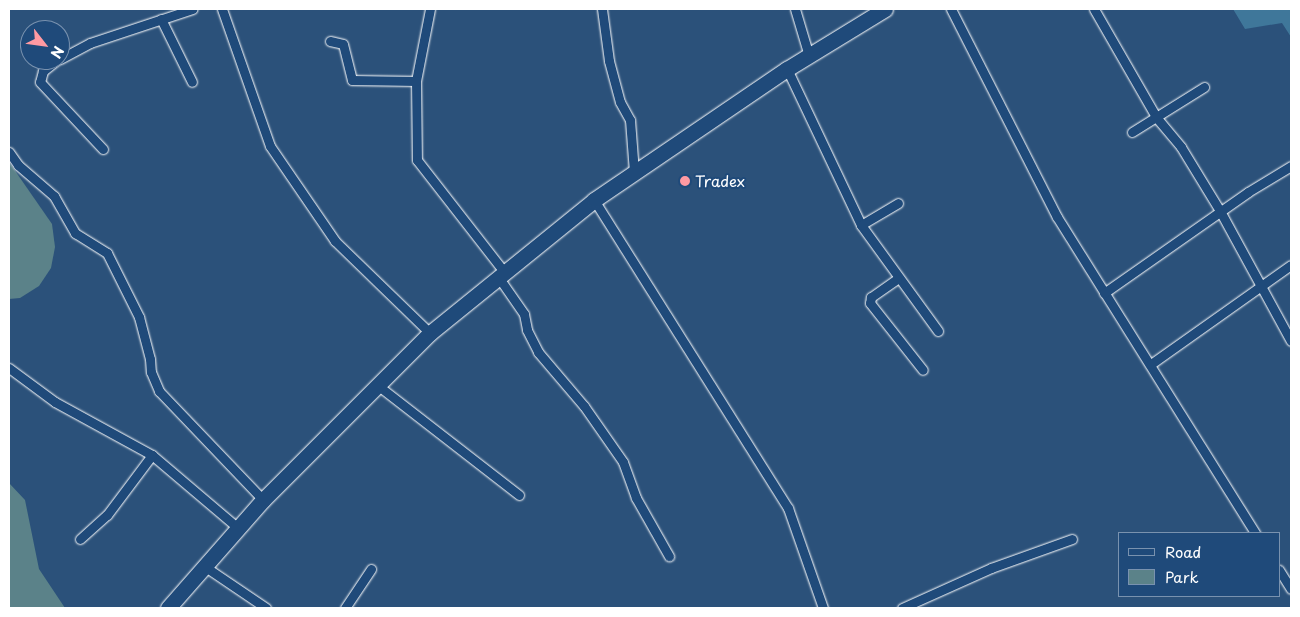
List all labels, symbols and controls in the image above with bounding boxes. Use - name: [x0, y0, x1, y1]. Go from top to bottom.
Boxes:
- north arrow: [20, 20, 70, 70]
- text: N: [46, 42, 69, 62]
- place label: Tradex: [695, 172, 745, 190]
- marker: Tradex: [679, 175, 691, 187]
- legend: [1118, 532, 1280, 597]
- text: Road: [1165, 540, 1201, 563]
- text: Park: [1165, 565, 1199, 588]

